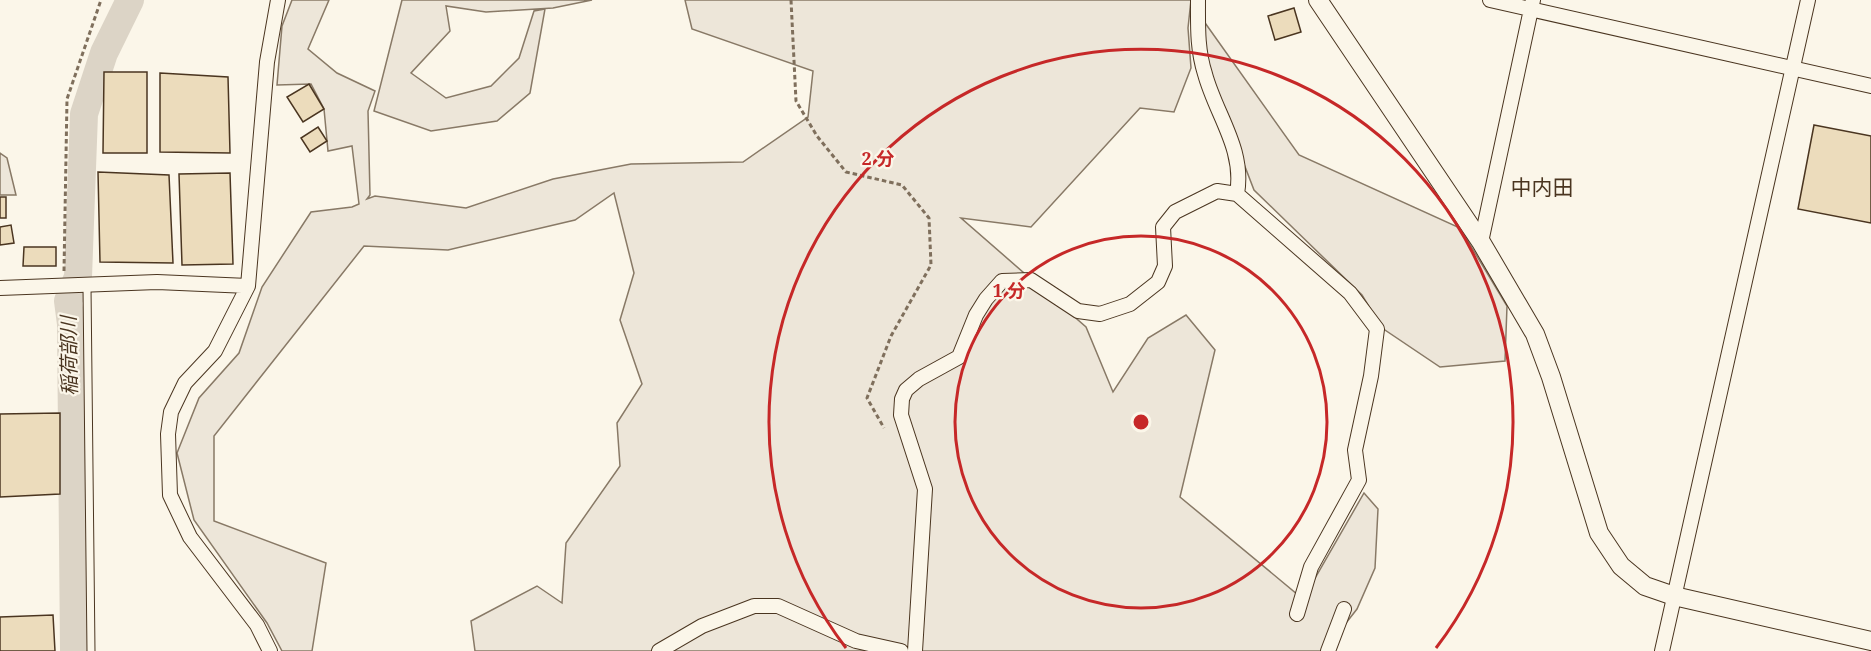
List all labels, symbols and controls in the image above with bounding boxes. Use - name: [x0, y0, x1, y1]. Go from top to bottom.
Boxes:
- text: 2 分: [862, 146, 894, 170]
- district label: 中内田: [1511, 173, 1574, 201]
- text: 1 分: [993, 278, 1025, 302]
- water label: 稲荷部川: [54, 314, 83, 396]
- centre of rings: [1131, 412, 1151, 432]

